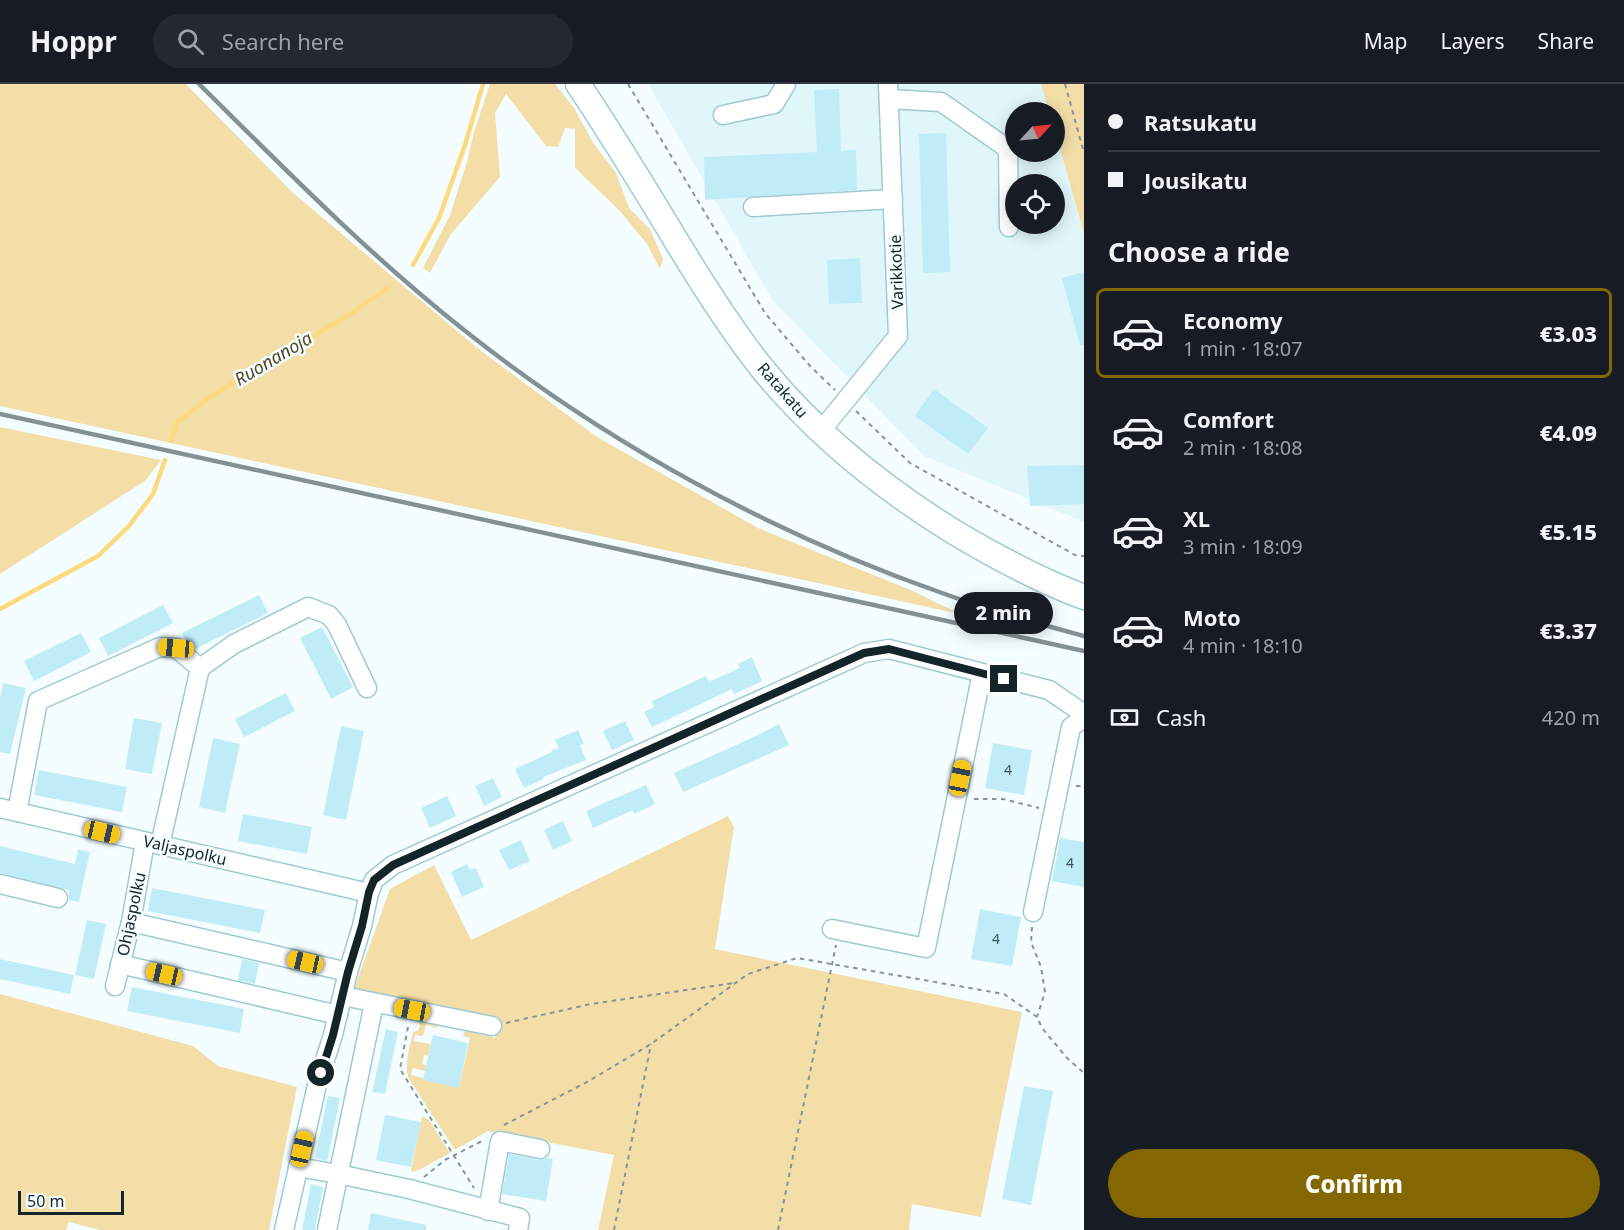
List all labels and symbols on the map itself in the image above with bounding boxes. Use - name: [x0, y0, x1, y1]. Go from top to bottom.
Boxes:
- north arrow: [1005, 102, 1065, 162]
- street label: Varikkotie: [884, 234, 908, 310]
- water label: Ruonanoja: [230, 325, 316, 391]
- street label: Ratakatu: [753, 358, 813, 422]
- callout: 2 min: [954, 592, 1054, 634]
- car: [157, 637, 195, 659]
- route end: [990, 665, 1017, 692]
- car: [948, 759, 972, 797]
- house number: 4: [1004, 760, 1012, 779]
- car: [82, 819, 122, 845]
- street label: Valjaspolku: [141, 830, 229, 870]
- house number: 4: [1066, 853, 1074, 872]
- street label: Ohjaspolku: [111, 870, 151, 958]
- house number: 4: [992, 929, 1000, 948]
- car: [285, 949, 325, 975]
- car: [144, 961, 184, 987]
- car: [393, 998, 431, 1022]
- route start: [307, 1059, 334, 1086]
- car: [289, 1129, 315, 1169]
- scale bar: [18, 1188, 124, 1216]

